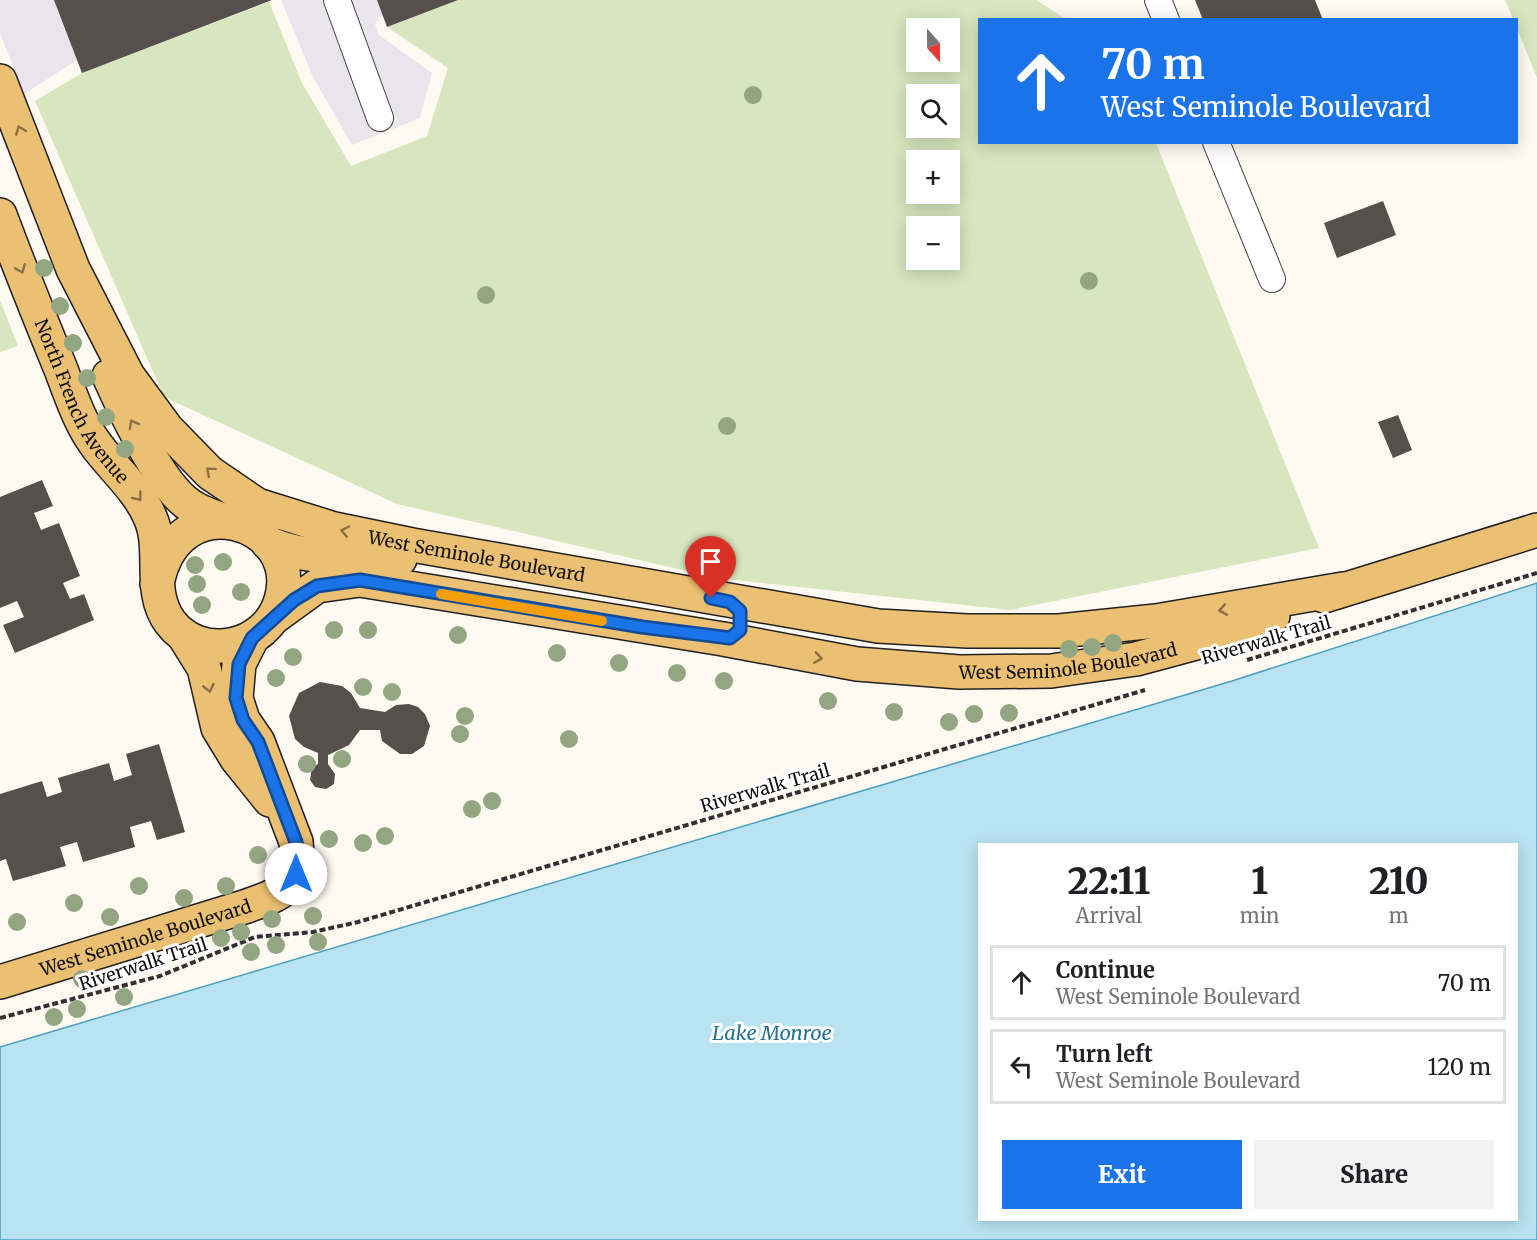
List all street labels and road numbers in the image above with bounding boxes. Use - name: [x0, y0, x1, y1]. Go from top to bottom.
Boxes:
- street label: North French Avenue: [30, 315, 134, 488]
- street label: West Seminole Boulevard: [365, 525, 587, 586]
- street label: Riverwalk Trail: [1199, 610, 1334, 669]
- street label: West Seminole Boulevard: [958, 637, 1180, 684]
- street label: Riverwalk Trail: [698, 758, 833, 817]
- street label: West Seminole Boulevard: [36, 894, 254, 981]
- street label: Riverwalk Trail: [76, 932, 211, 996]

